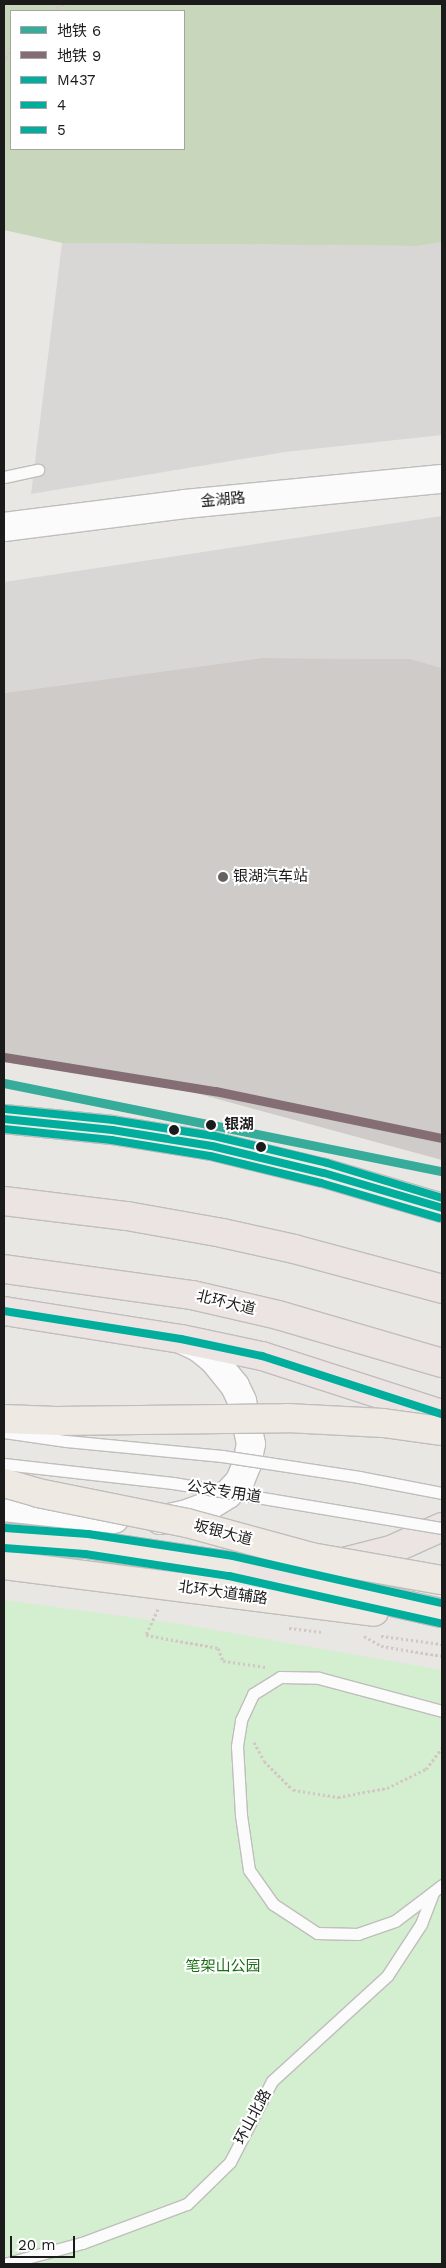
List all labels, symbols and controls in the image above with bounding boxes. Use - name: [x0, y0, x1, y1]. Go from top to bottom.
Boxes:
- legend: [10, 10, 185, 150]
- text: 地铁 6: [57, 22, 101, 40]
- text: 地铁 9: [57, 47, 101, 65]
- text: M437: [57, 71, 96, 89]
- text: 4: [57, 96, 66, 114]
- text: 5: [57, 121, 66, 139]
- street label: 金湖路: [200, 489, 246, 511]
- place label: 银湖汽车站: [233, 868, 308, 886]
- marker: 银湖汽车站: [217, 871, 229, 883]
- marker: 银湖: [202, 1116, 220, 1134]
- place label: 银湖: [224, 1116, 254, 1134]
- unlabelled marker: [169, 1125, 179, 1135]
- unlabelled marker: [256, 1142, 266, 1152]
- street label: 北环大道: [195, 1287, 257, 1319]
- street label: 公交专用道: [186, 1477, 262, 1507]
- street label: 坂银大道: [192, 1517, 254, 1549]
- street label: 北环大道辅路: [177, 1578, 269, 1608]
- park label: 笔架山公园: [186, 1958, 260, 1976]
- street label: 环山北路: [231, 2086, 275, 2148]
- scale bar: [12, 2226, 78, 2258]
- text: 20 m: [18, 2236, 56, 2254]

